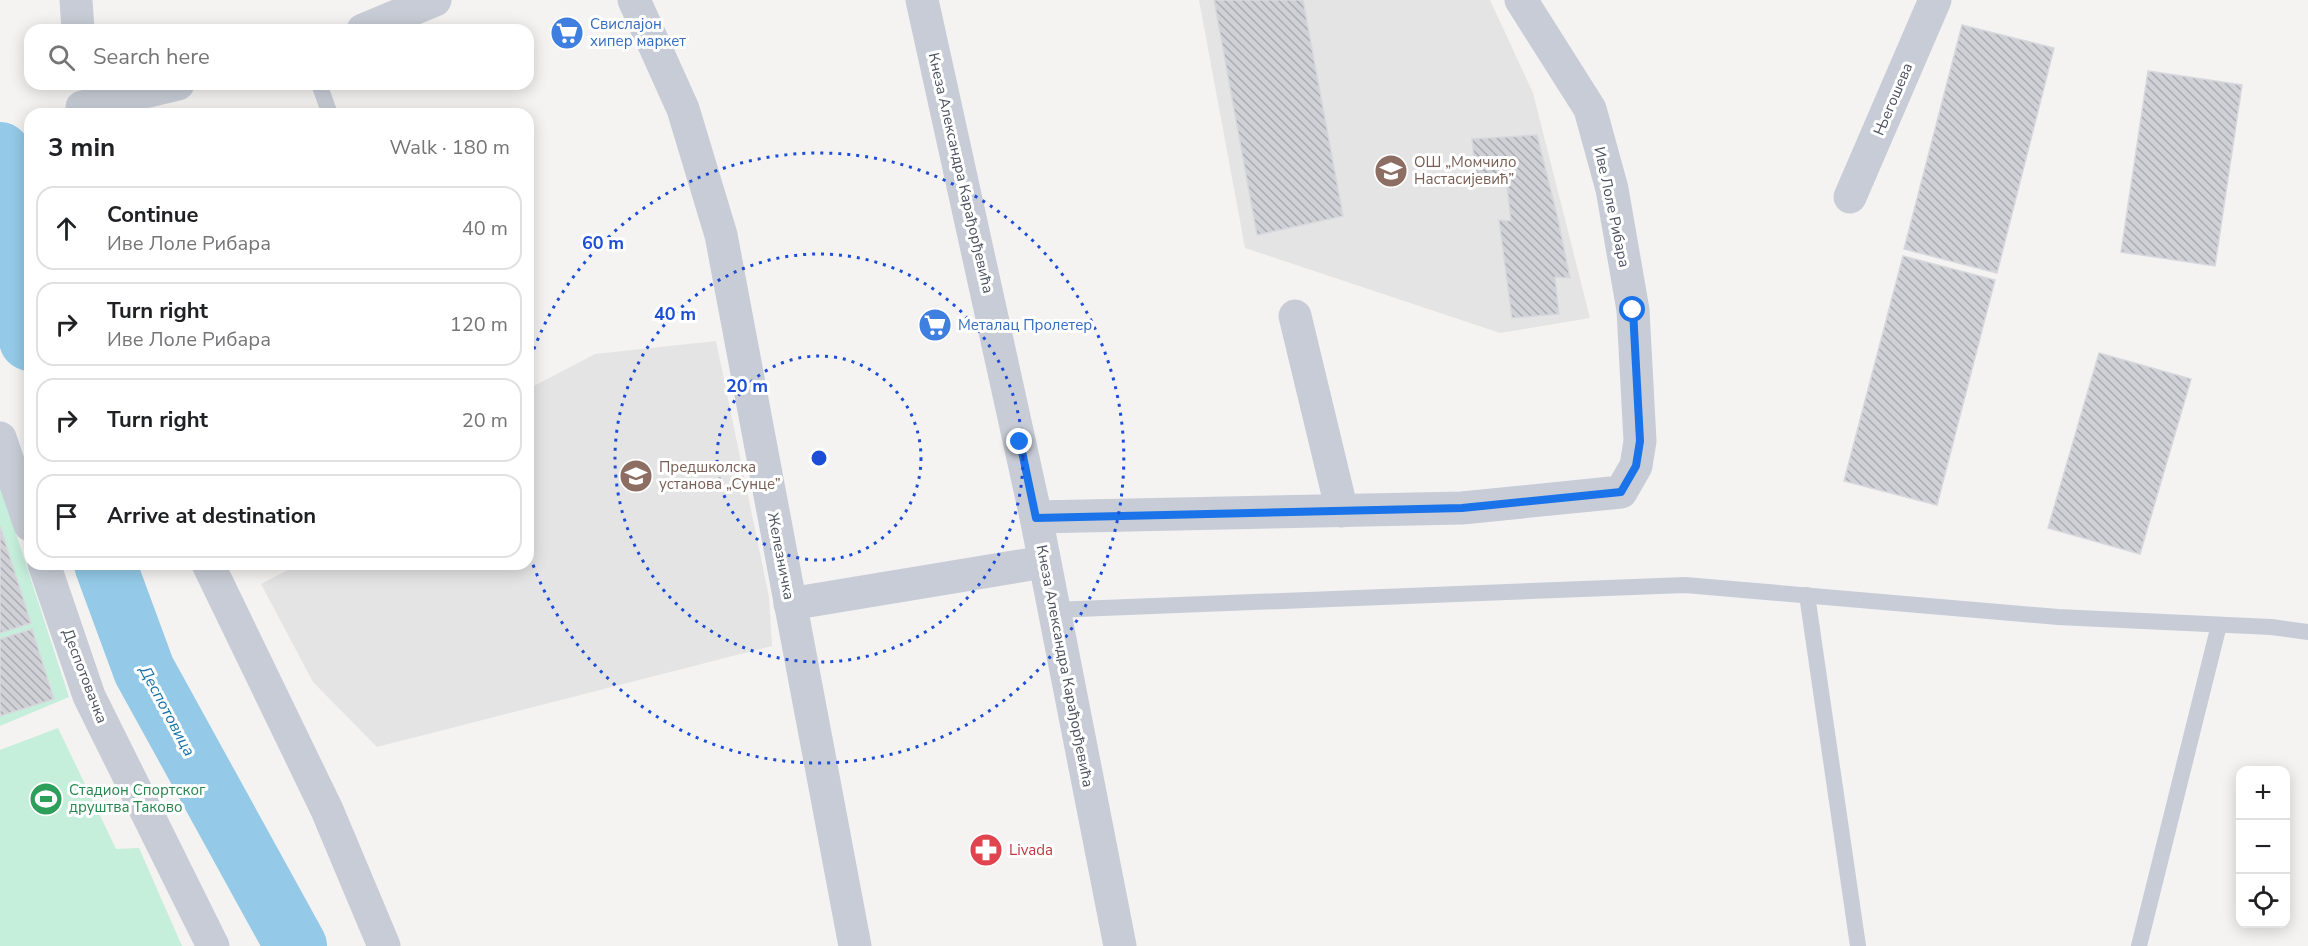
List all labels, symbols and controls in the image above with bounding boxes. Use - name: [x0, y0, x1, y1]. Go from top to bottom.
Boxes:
- place label: Свислајон хипер маркет: [590, 14, 686, 51]
- supermarket icon: Свислајон хипер маркет: [549, 15, 585, 51]
- search box: [24, 24, 534, 90]
- icon: search: [45, 41, 78, 74]
- text: Search here: [93, 42, 210, 72]
- street label: Кнеза Александра Карађорђевића: [924, 51, 998, 295]
- street label: Његошева: [1869, 60, 1917, 138]
- text: 3 min: [48, 130, 115, 165]
- text: Walk · 180 m: [390, 134, 510, 161]
- street label: Иве Лоле Рибара: [1589, 145, 1635, 269]
- place label: ОШ „Момчило Настасијевић”: [1414, 152, 1516, 189]
- school or university icon: ОШ „Момчило Настасијевић”: [1373, 153, 1409, 189]
- text: Continue: [107, 200, 198, 230]
- icon: ahead: [50, 212, 83, 245]
- text: 40 m: [462, 215, 508, 242]
- text: Иве Лоле Рибара: [107, 230, 271, 257]
- text: 60 m: [582, 231, 624, 255]
- text: Turn right: [107, 296, 208, 326]
- route start: [1619, 296, 1645, 322]
- text: 40 m: [654, 302, 696, 326]
- supermarket icon: Металац Пролетер: [917, 307, 953, 343]
- icon: right: [50, 308, 83, 341]
- text: 120 m: [450, 311, 508, 338]
- place label: Металац Пролетер: [958, 315, 1092, 335]
- text: Иве Лоле Рибара: [107, 326, 271, 353]
- text: 20 m: [726, 374, 768, 398]
- icon: right: [50, 404, 83, 437]
- text: Turn right: [107, 405, 208, 435]
- text: 20 m: [462, 407, 508, 434]
- route end: [1006, 428, 1032, 454]
- centre of rings: [809, 448, 829, 468]
- place label: Предшколска установа „Сунце”: [659, 457, 781, 494]
- school or university icon: Предшколска установа „Сунце”: [618, 458, 654, 494]
- icon: arrive: [50, 500, 83, 533]
- text: Arrive at destination: [107, 501, 316, 531]
- street label: Железничка: [763, 511, 799, 601]
- street label: Кнеза Александра Карађорђевића: [1032, 543, 1098, 789]
- street label: Деспотовачка: [58, 626, 112, 726]
- water label: Деспотовица: [133, 661, 200, 760]
- map controls: [2236, 766, 2290, 928]
- button: +: [2236, 766, 2290, 820]
- place label: Стадион Спортског друштва Таково: [69, 780, 206, 817]
- sports icon: Стадион Спортског друштва Таково: [28, 781, 64, 817]
- button: −: [2236, 820, 2290, 874]
- pharmacy icon: Livada: [968, 832, 1004, 868]
- place label: Livada: [1009, 840, 1053, 860]
- button: locate: [2236, 874, 2290, 928]

